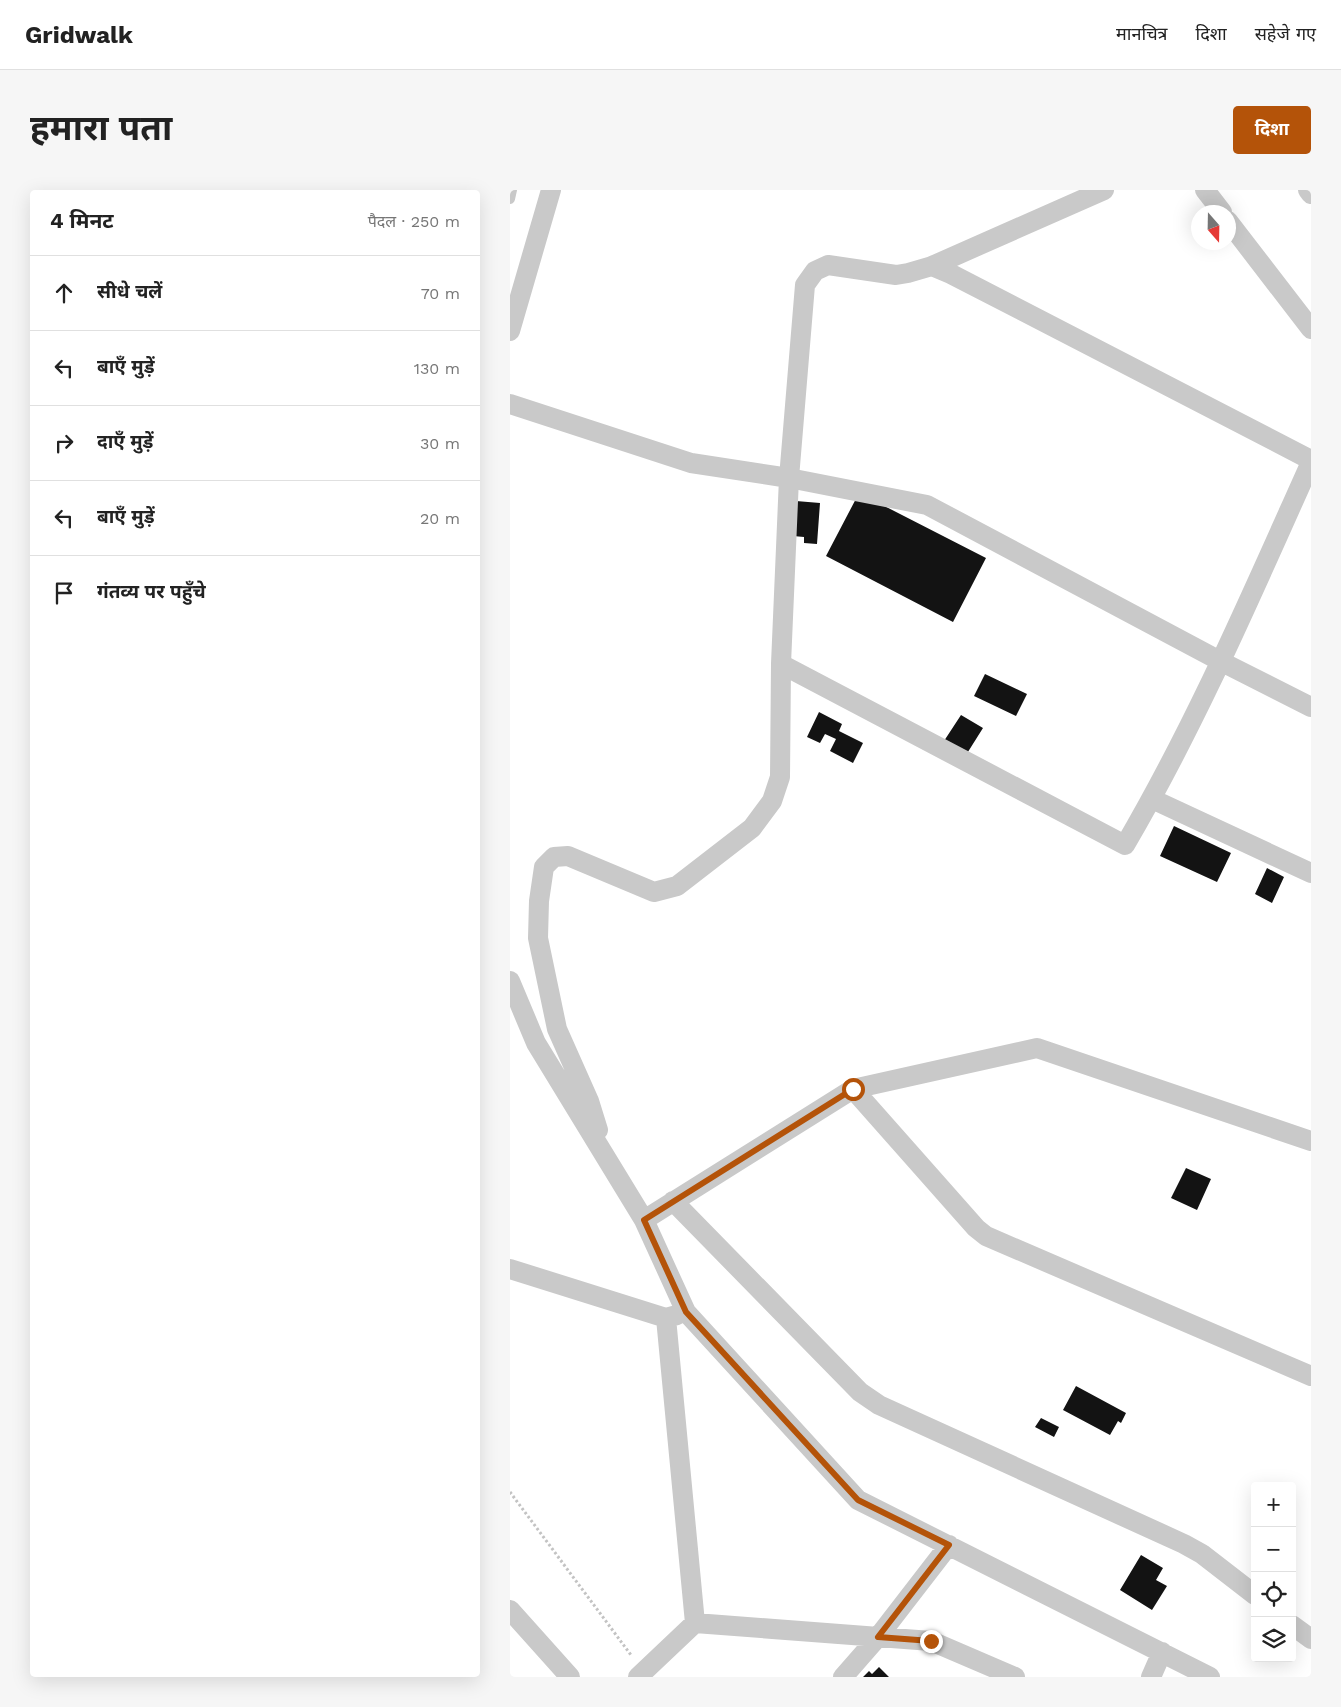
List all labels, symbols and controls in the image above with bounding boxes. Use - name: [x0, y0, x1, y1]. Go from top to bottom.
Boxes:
- text: Gridwalk: [25, 21, 133, 49]
- text: मानचित्र: [1116, 23, 1168, 44]
- text: दिशा: [1196, 23, 1227, 44]
- text: सहेजे गए: [1255, 23, 1316, 44]
- button: दिशा: [1233, 106, 1311, 154]
- text: हमारा पता: [30, 107, 172, 149]
- north arrow: [1191, 205, 1236, 250]
- text: 4 मिनट: [50, 208, 114, 233]
- text: पैदल · 250 m: [368, 212, 460, 231]
- icon: ahead: [50, 279, 78, 307]
- text: सीधे चलें: [97, 280, 162, 303]
- text: 70 m: [421, 284, 460, 303]
- icon: left: [50, 354, 78, 382]
- text: बाएँ मुड़ें: [97, 355, 155, 378]
- text: 130 m: [414, 359, 460, 378]
- icon: right: [50, 429, 78, 457]
- text: दाएँ मुड़ें: [97, 430, 153, 453]
- text: 30 m: [420, 434, 460, 453]
- icon: left: [50, 504, 78, 532]
- text: बाएँ मुड़ें: [97, 505, 155, 528]
- text: 20 m: [420, 509, 460, 528]
- icon: arrive: [50, 579, 78, 607]
- text: गंतव्य पर पहुँचे: [97, 580, 206, 603]
- route start: [842, 1078, 865, 1101]
- map controls: [1251, 1482, 1296, 1662]
- button: +: [1251, 1482, 1296, 1527]
- button: −: [1251, 1527, 1296, 1572]
- button: locate: [1251, 1572, 1296, 1617]
- button: layers: [1251, 1617, 1296, 1662]
- route end: [920, 1630, 943, 1653]

